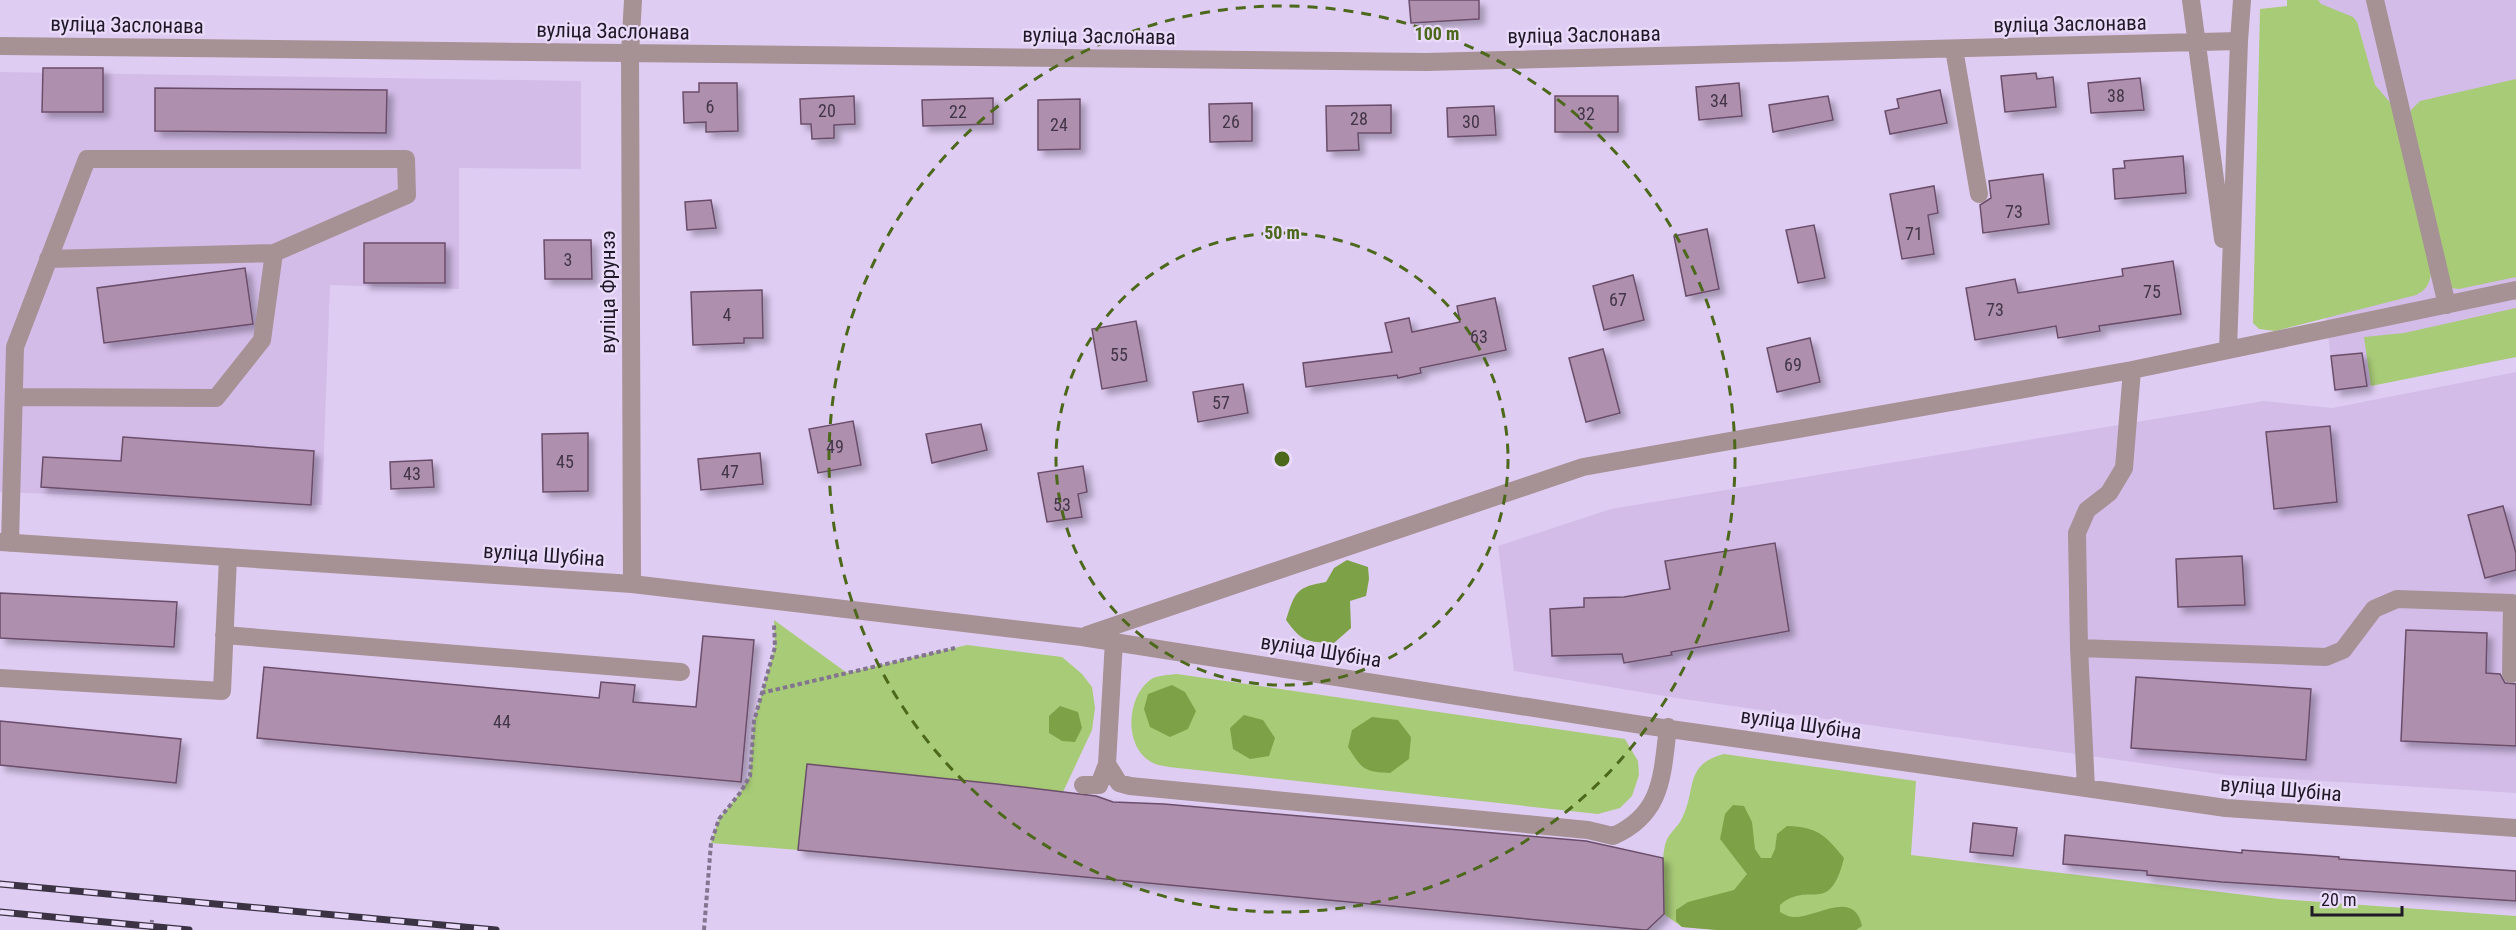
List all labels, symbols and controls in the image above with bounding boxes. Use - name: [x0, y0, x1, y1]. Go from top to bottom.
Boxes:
- street label: вуліца Заслонава: [1993, 11, 2147, 37]
- street label: вуліца Заслонава: [50, 12, 204, 38]
- street label: вуліца Заслонава: [536, 18, 690, 44]
- street label: вуліца Заслонава: [1507, 22, 1661, 48]
- street label: вуліца Заслонава: [1022, 23, 1176, 49]
- text: 100 m: [1415, 23, 1459, 44]
- house number: 38: [2107, 85, 2125, 106]
- house number: 34: [1710, 90, 1728, 111]
- house number: 6: [706, 96, 714, 117]
- house number: 20: [818, 100, 836, 121]
- house number: 22: [949, 101, 967, 122]
- house number: 32: [1577, 103, 1595, 124]
- house number: 28: [1350, 108, 1368, 129]
- house number: 26: [1222, 111, 1240, 132]
- house number: 30: [1462, 111, 1480, 132]
- house number: 24: [1050, 114, 1068, 135]
- house number: 73: [2005, 201, 2023, 222]
- text: 50 m: [1264, 222, 1300, 243]
- house number: 71: [1905, 223, 1923, 244]
- street label: вуліца Фрунзэ: [596, 230, 620, 354]
- house number: 3: [564, 249, 572, 270]
- house number: 75: [2143, 281, 2161, 302]
- house number: 67: [1609, 289, 1627, 310]
- house number: 73: [1986, 299, 2004, 320]
- house number: 4: [723, 304, 732, 325]
- house number: 63: [1470, 326, 1488, 347]
- house number: 55: [1110, 344, 1128, 365]
- house number: 69: [1784, 354, 1802, 375]
- house number: 57: [1212, 392, 1230, 413]
- house number: 49: [826, 436, 844, 457]
- centre of rings: [1272, 449, 1292, 469]
- house number: 45: [556, 451, 574, 472]
- house number: 47: [721, 461, 739, 482]
- house number: 43: [403, 463, 421, 484]
- house number: 53: [1053, 494, 1071, 515]
- street label: вуліца Шубіна: [482, 539, 606, 571]
- street label: вуліца Шубіна: [1259, 630, 1383, 672]
- street label: вуліца Шубіна: [1739, 704, 1863, 744]
- house number: 44: [493, 711, 511, 732]
- street label: вуліца Шубіна: [2219, 772, 2343, 806]
- scale bar: [2312, 879, 2402, 917]
- text: 20 m: [2321, 889, 2356, 910]

